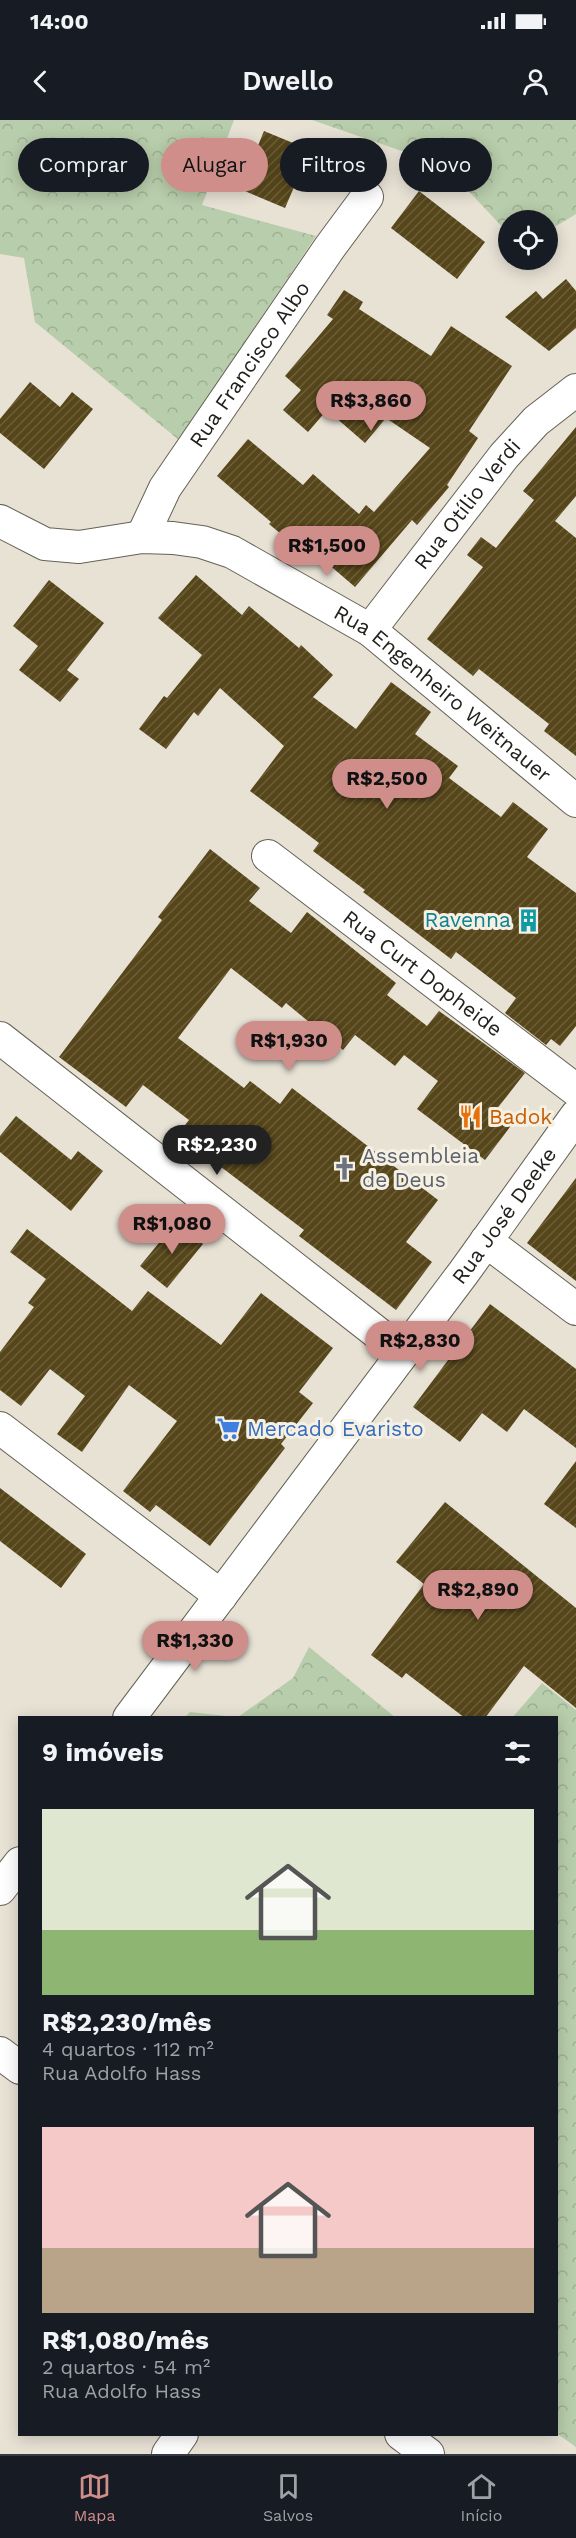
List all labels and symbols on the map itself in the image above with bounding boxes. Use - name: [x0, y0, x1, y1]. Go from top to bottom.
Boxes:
- street label: Rua Francisco Albo: [184, 276, 315, 452]
- pin: R$3,860: [316, 381, 426, 432]
- street label: Rua Otílio Verdi: [408, 434, 525, 574]
- pin: R$1,500: [272, 526, 382, 577]
- street label: Rua Engenheiro Weitnauer: [330, 599, 557, 787]
- pin: R$2,500: [332, 759, 442, 810]
- street label: Rua Curt Dopheide: [338, 904, 507, 1041]
- place label: Ravenna: [425, 907, 511, 932]
- building icon: Ravenna: [516, 907, 542, 933]
- pin: R$1,930: [234, 1021, 344, 1072]
- restaurant icon: Badok: [458, 1104, 484, 1130]
- place label: Badok: [489, 1104, 552, 1129]
- pin: R$2,230: [162, 1125, 272, 1176]
- street label: Rua José Deeke: [446, 1142, 562, 1289]
- place label: Assembleia de Deus: [362, 1143, 479, 1192]
- church icon: Assembleia de Deus: [331, 1155, 357, 1181]
- pin: R$1,080: [117, 1204, 227, 1255]
- pin: R$2,830: [365, 1321, 475, 1372]
- supermarket icon: Mercado Evaristo: [216, 1416, 242, 1442]
- place label: Mercado Evaristo: [247, 1416, 424, 1441]
- pin: R$2,890: [423, 1570, 533, 1621]
- pin: R$1,330: [140, 1621, 250, 1672]

